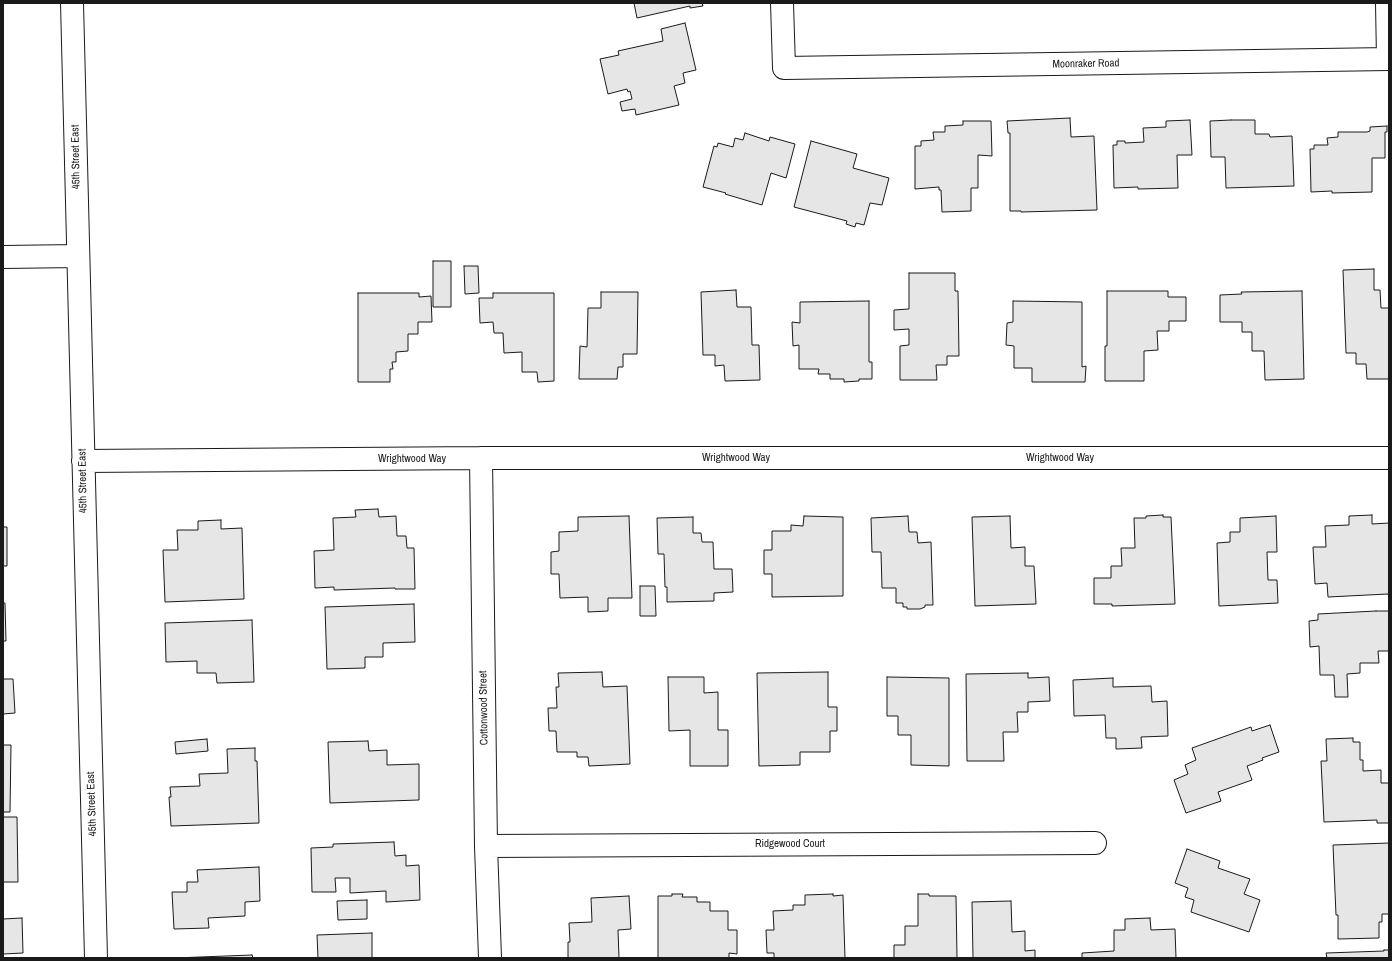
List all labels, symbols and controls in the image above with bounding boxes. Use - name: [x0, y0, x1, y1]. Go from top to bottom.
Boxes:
- street label: Moonraker Road: [1052, 57, 1120, 71]
- street label: 45th Street East: [69, 125, 83, 189]
- street label: 45th Street East: [76, 449, 90, 513]
- street label: Wrightwood Way: [702, 451, 770, 465]
- street label: Wrightwood Way: [1026, 451, 1094, 465]
- street label: Wrightwood Way: [378, 452, 446, 466]
- street label: Cottonwood Street: [477, 671, 491, 745]
- street label: 45th Street East: [84, 771, 100, 837]
- street label: Ridgewood Court: [755, 837, 825, 851]

